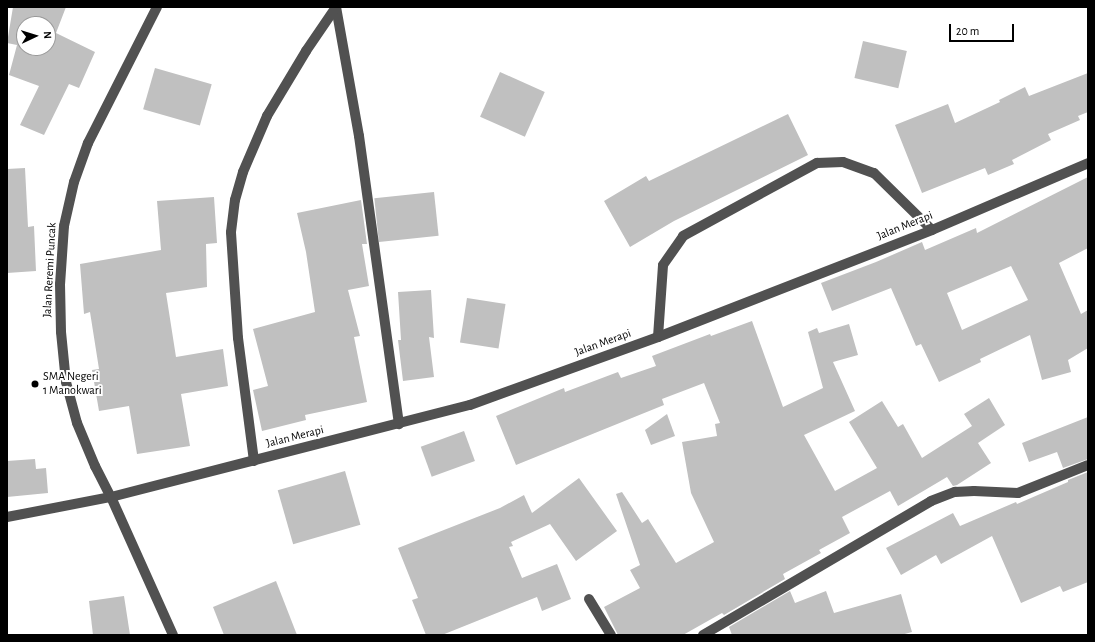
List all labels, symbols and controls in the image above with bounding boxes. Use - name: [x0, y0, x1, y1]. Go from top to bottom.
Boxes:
- north arrow: [16, 16, 56, 56]
- scale bar: [951, 16, 1016, 42]
- text: 20 m: [956, 25, 979, 37]
- text: N: [42, 31, 53, 39]
- street label: Jalan Merapi: [875, 208, 935, 244]
- street label: Jalan Reremi Puncak: [40, 222, 60, 318]
- street label: Jalan Merapi: [573, 326, 633, 360]
- place label: SMA Negeri 1 Manokwari: [43, 370, 102, 398]
- marker: SMA Negeri 1 Manokwari: [30, 379, 40, 389]
- street label: Jalan Merapi: [265, 423, 325, 451]

